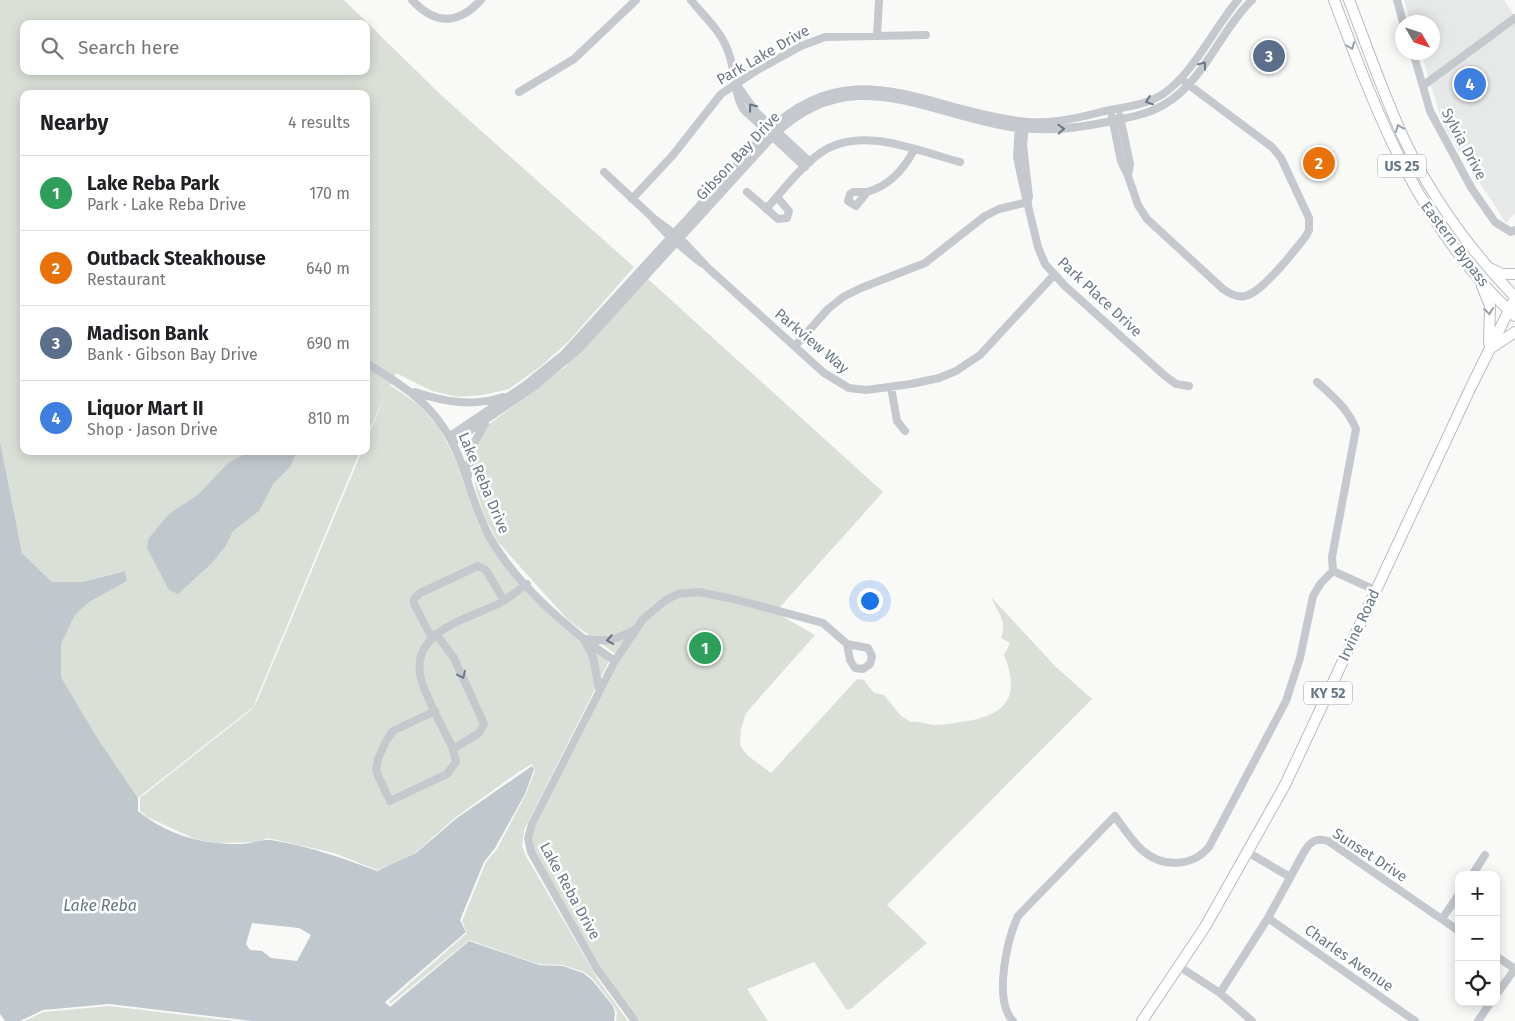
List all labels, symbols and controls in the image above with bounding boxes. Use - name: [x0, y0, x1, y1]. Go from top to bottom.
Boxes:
- north arrow: [1395, 15, 1440, 60]
- search box: [20, 20, 370, 75]
- street label: Park Lake Drive: [714, 21, 812, 89]
- icon: search: [38, 34, 66, 62]
- text: Search here: [78, 36, 179, 59]
- pin: 3: [1253, 37, 1285, 75]
- one-way arrow: [1346, 41, 1356, 49]
- one-way arrow: [1197, 62, 1205, 71]
- pin: 4: [1454, 65, 1486, 103]
- one-way arrow: [1145, 94, 1154, 105]
- one-way arrow: [749, 103, 758, 112]
- street label: Sylvia Drive: [1438, 105, 1490, 183]
- street label: Gibson Bay Drive: [692, 108, 784, 204]
- text: Nearby: [40, 110, 108, 136]
- text: 4 results: [288, 113, 350, 132]
- one-way arrow: [1057, 124, 1065, 135]
- one-way arrow: [1395, 124, 1405, 133]
- pin: 2: [1303, 144, 1335, 182]
- road number: US 25: [1378, 154, 1426, 178]
- text: Lake Reba Park: [87, 172, 219, 195]
- text: 1: [52, 184, 60, 203]
- text: 170 m: [309, 184, 350, 203]
- text: Park · Lake Reba Drive: [87, 195, 246, 214]
- street label: Eastern Bypass: [1417, 198, 1493, 290]
- text: Outback Steakhouse: [87, 247, 266, 270]
- street label: Park Place Drive: [1054, 253, 1146, 341]
- text: 2: [52, 259, 60, 278]
- text: 640 m: [306, 259, 350, 278]
- text: Restaurant: [87, 270, 166, 289]
- street label: Parkview Way: [771, 305, 853, 378]
- one-way arrow: [1483, 307, 1494, 315]
- text: Madison Bank: [87, 322, 208, 345]
- text: 3: [52, 334, 60, 353]
- text: 690 m: [306, 334, 350, 353]
- text: Bank · Gibson Bay Drive: [87, 345, 258, 364]
- text: Liquor Mart II: [87, 397, 204, 420]
- text: 4: [51, 409, 61, 428]
- text: 810 m: [308, 409, 350, 428]
- text: Shop · Jason Drive: [87, 420, 218, 439]
- street label: Lake Reba Drive: [455, 430, 513, 536]
- street label: Irvine Road: [1334, 586, 1384, 664]
- your location: [857, 588, 883, 614]
- pin: 1: [689, 629, 721, 667]
- one-way arrow: [606, 634, 615, 644]
- one-way arrow: [456, 669, 466, 678]
- road number: KY 52: [1304, 681, 1352, 704]
- street label: Sunset Drive: [1329, 824, 1411, 886]
- street label: Lake Reba Drive: [536, 839, 604, 943]
- map controls: [1455, 871, 1500, 1006]
- button: +: [1455, 871, 1500, 916]
- water label: Lake Reba: [63, 896, 137, 915]
- button: −: [1455, 916, 1500, 961]
- street label: Charles Avenue: [1301, 921, 1397, 995]
- button: locate: [1455, 961, 1500, 1006]

